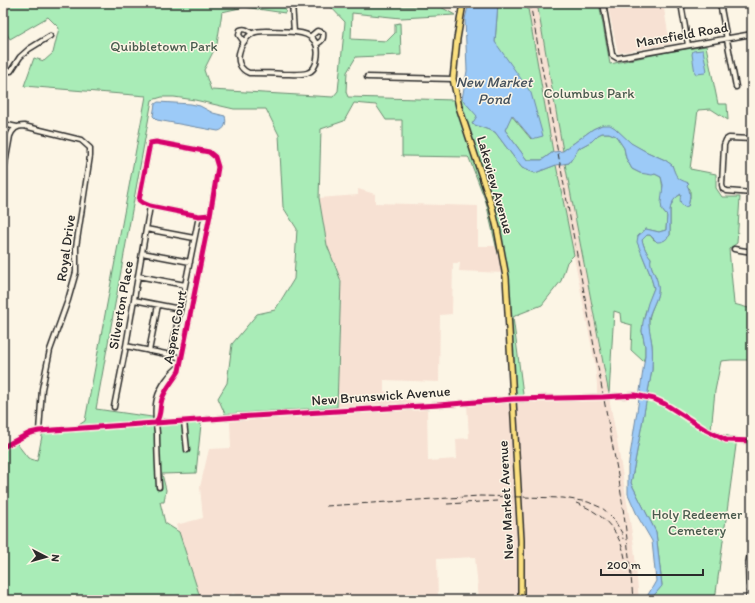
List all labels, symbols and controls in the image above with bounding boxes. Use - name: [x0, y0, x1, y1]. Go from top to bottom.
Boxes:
- street label: Mansfield Road: [635, 18, 730, 51]
- park label: Quibbletown Park: [110, 38, 218, 55]
- water label: New Market Pond: [456, 73, 534, 108]
- park label: Columbus Park: [544, 85, 635, 102]
- street label: Lakeview Avenue: [473, 134, 517, 236]
- street label: Royal Drive: [53, 213, 79, 282]
- street label: Silverton Place: [105, 259, 137, 351]
- street label: Aspen Court: [160, 289, 190, 365]
- street label: New Brunswick Avenue: [311, 383, 451, 409]
- street label: New Market Avenue: [494, 440, 518, 560]
- park label: Holy Redeemer Cemetery: [652, 506, 743, 539]
- north arrow: [26, 537, 66, 577]
- scale bar: [601, 551, 703, 577]
- text: N: [49, 554, 62, 562]
- text: 200 m: [607, 558, 641, 572]

